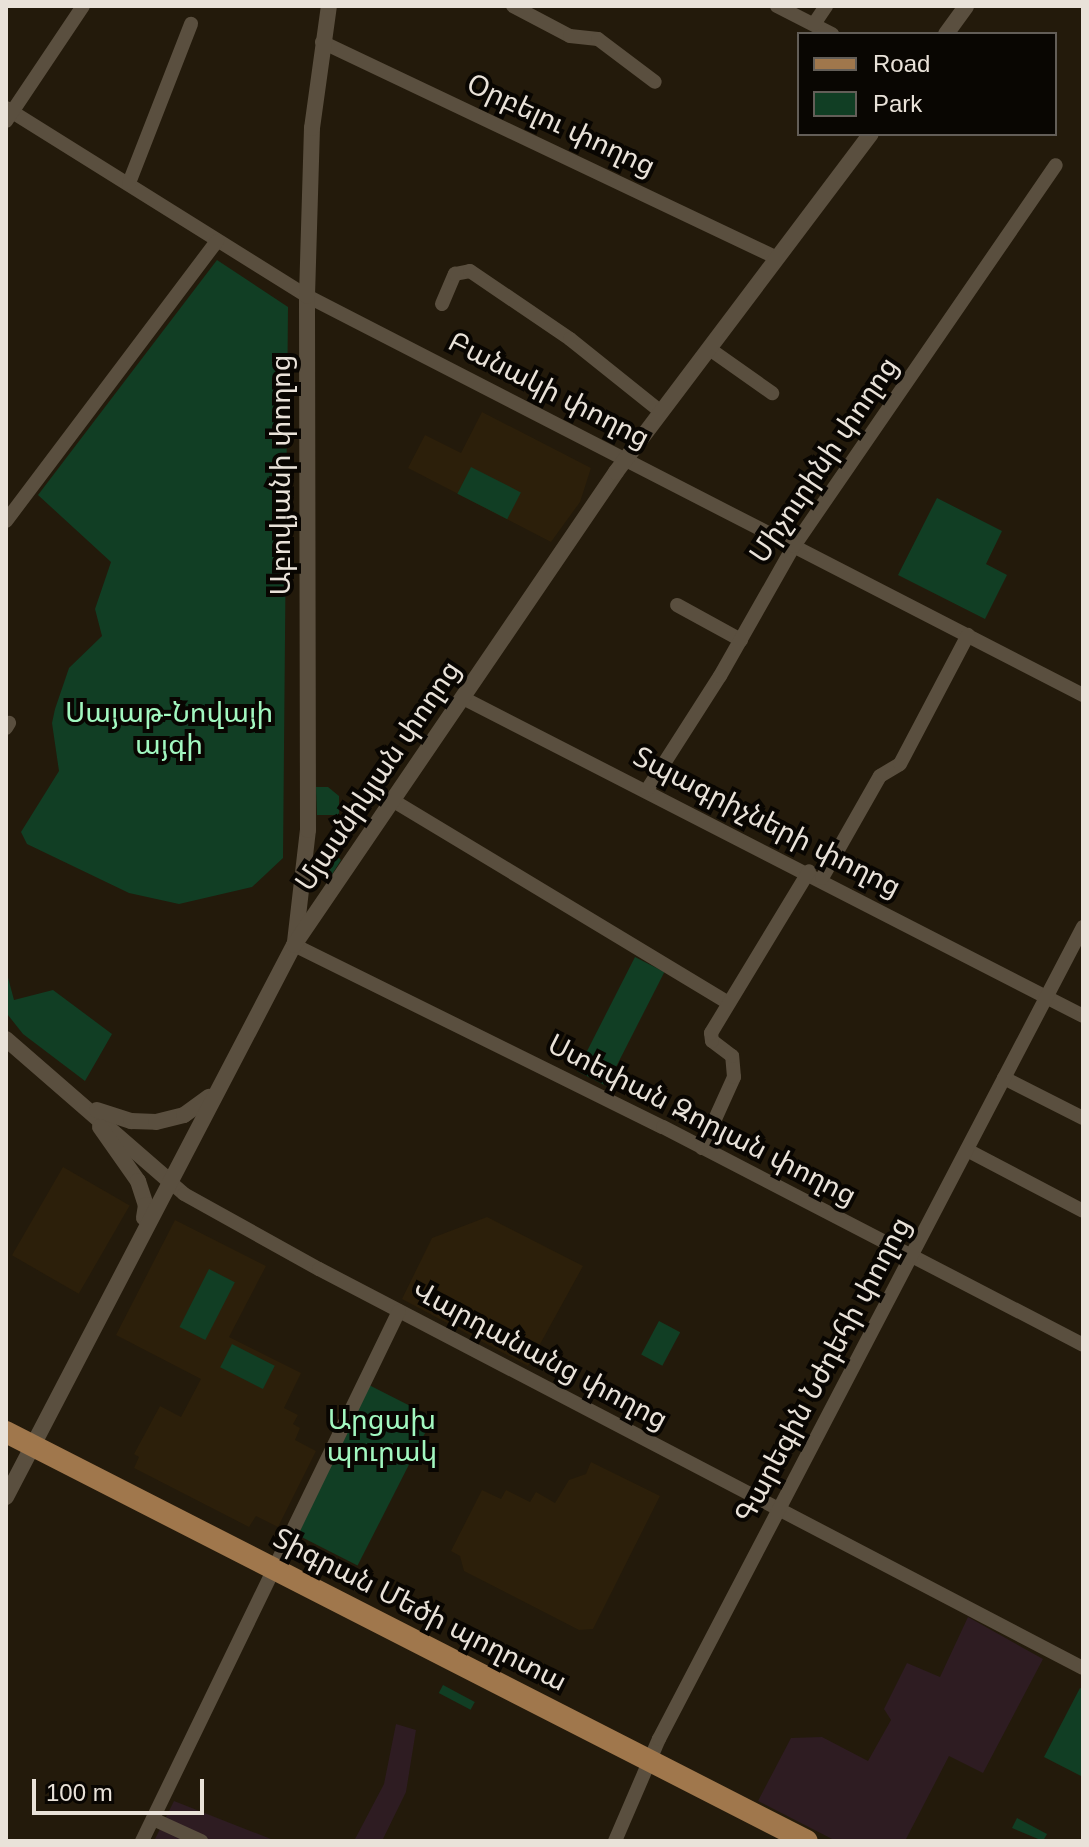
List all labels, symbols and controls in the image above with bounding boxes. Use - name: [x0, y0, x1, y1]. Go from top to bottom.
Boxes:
- legend: [797, 32, 1057, 136]
- text: Road: [873, 50, 930, 77]
- street label: Օրբելու փողոց: [461, 67, 661, 183]
- text: Park: [873, 90, 922, 117]
- street label: Բանակի փողոց: [443, 325, 655, 455]
- street label: Միչուրինի փողոց: [743, 351, 905, 569]
- street label: Աբովյանի փողոց: [264, 354, 298, 596]
- street label: Մյասնիկյան փողոց: [288, 654, 468, 898]
- park label: Սայաթ-Նովայի այգի: [65, 696, 273, 762]
- street label: Տպագրիչների փողոց: [628, 740, 906, 904]
- street label: Ստեփան Զորյան փողոց: [542, 1027, 862, 1213]
- street label: Գարեգին Նժդեհի փողոց: [728, 1211, 918, 1529]
- street label: Վարդանանց փողոց: [407, 1273, 673, 1437]
- park label: Արցախ պուրակ: [327, 1403, 437, 1469]
- street label: Տիգրան Մեծի պողոտա: [268, 1521, 572, 1699]
- scale bar: [36, 1763, 208, 1813]
- text: 100 m: [46, 1779, 113, 1806]

